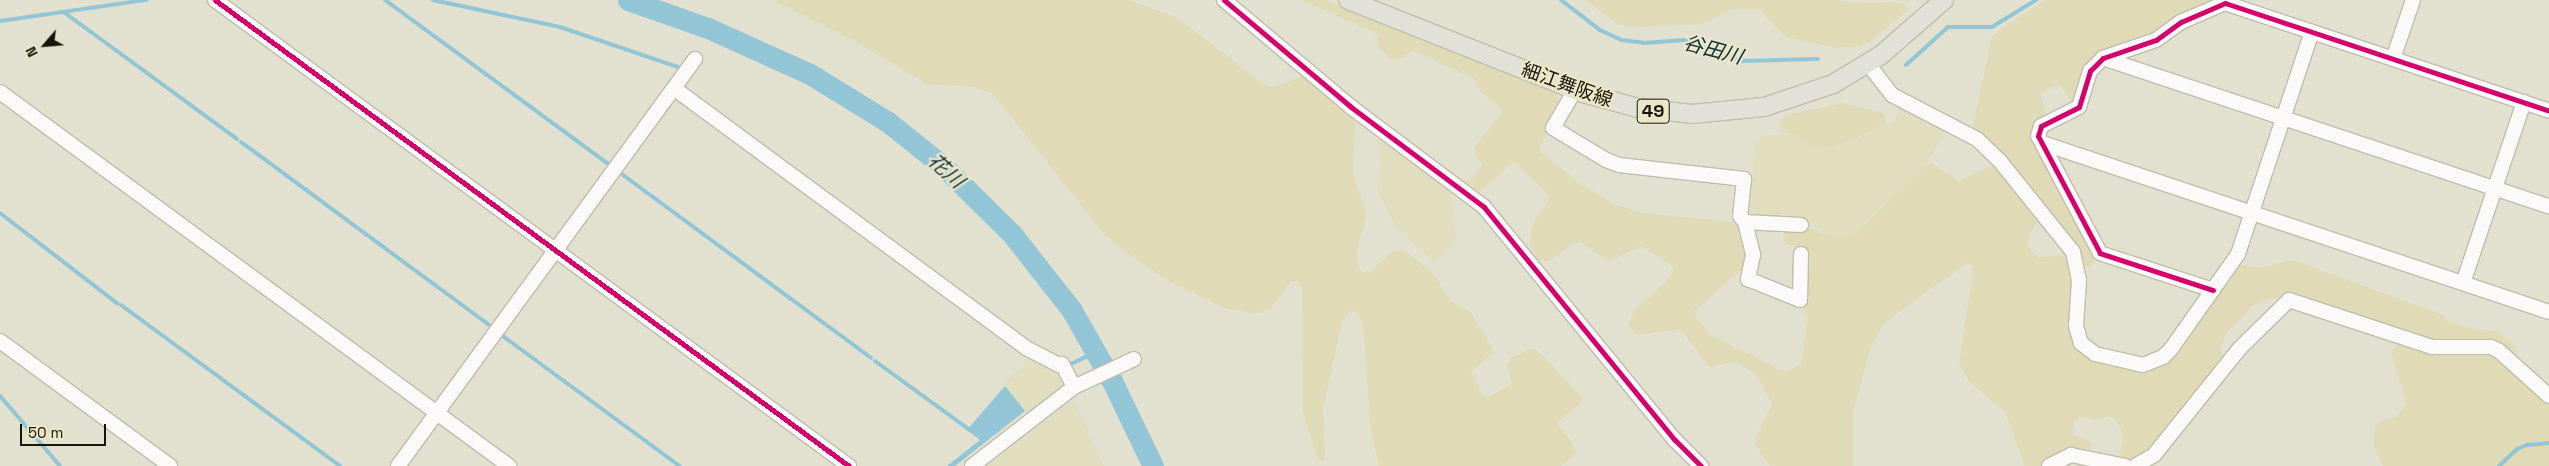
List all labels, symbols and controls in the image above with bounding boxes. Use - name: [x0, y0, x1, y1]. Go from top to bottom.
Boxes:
- north arrow: [20, 20, 70, 70]
- water label: 谷田川: [1681, 31, 1745, 69]
- text: N: [21, 44, 42, 60]
- street label: 細江舞阪線: [1518, 58, 1616, 112]
- road number: 49: [1636, 95, 1670, 126]
- water label: 花川: [923, 149, 969, 193]
- scale bar: [22, 414, 109, 446]
- text: 50 m: [28, 423, 63, 442]

